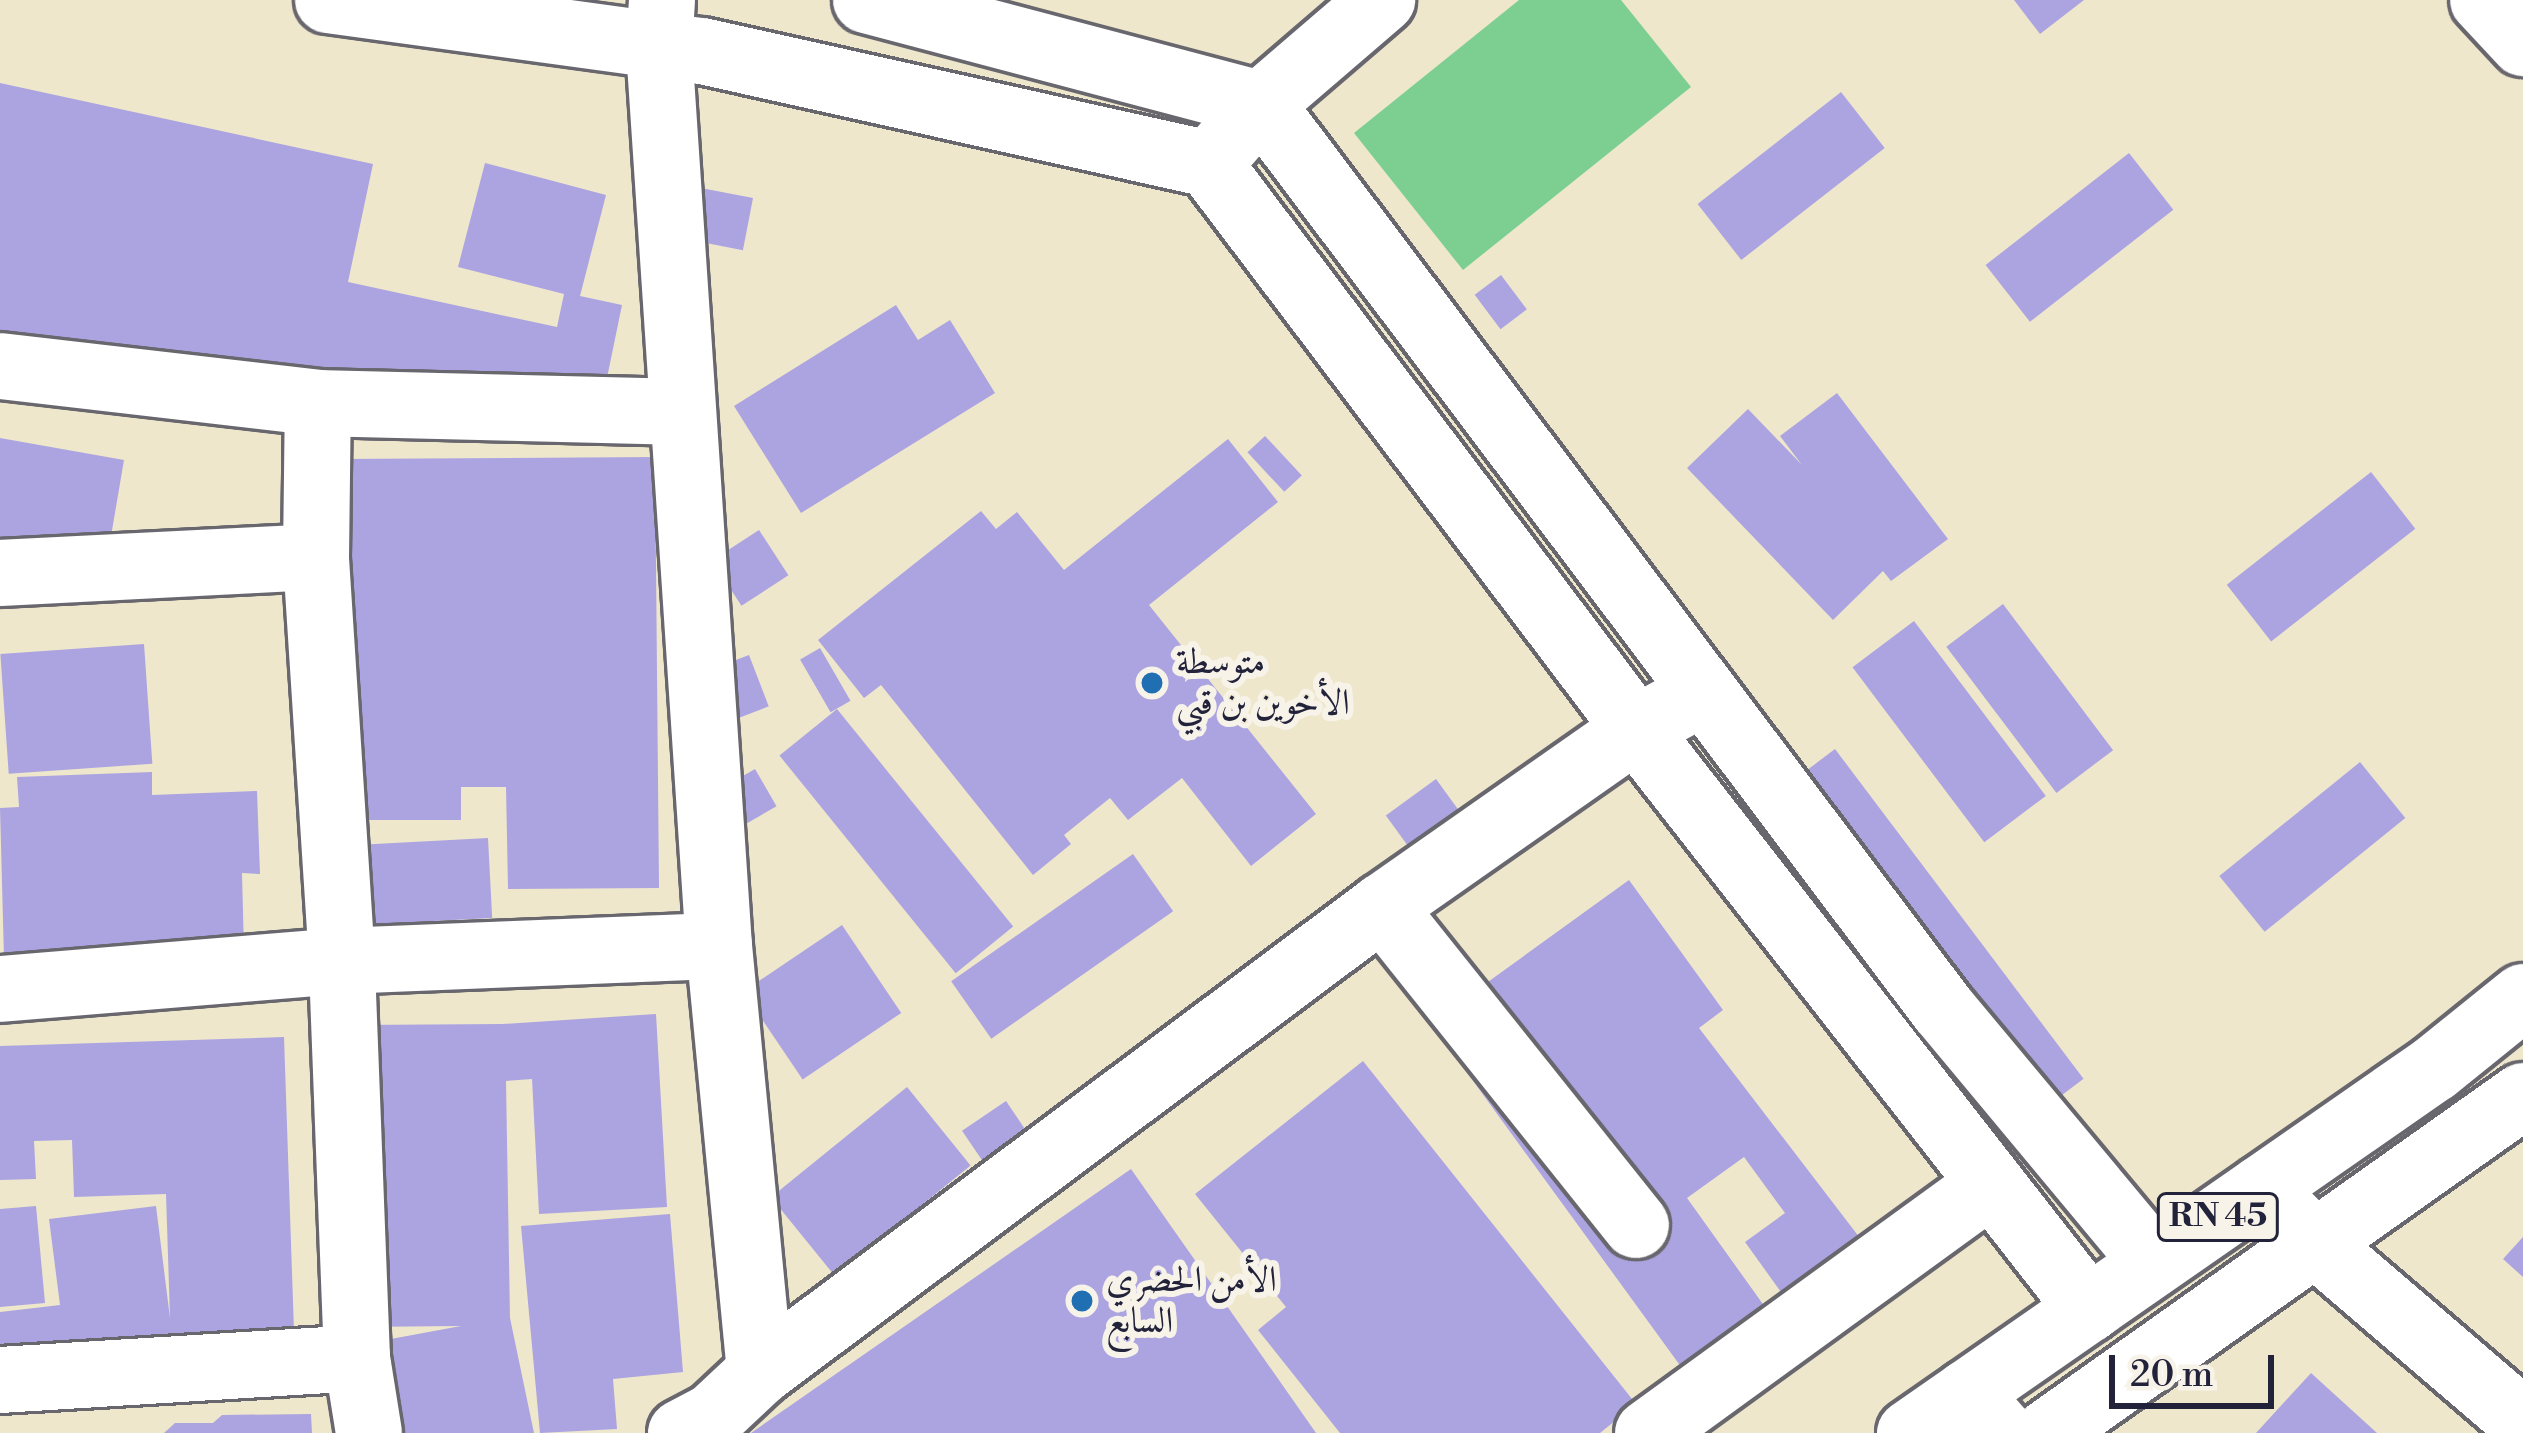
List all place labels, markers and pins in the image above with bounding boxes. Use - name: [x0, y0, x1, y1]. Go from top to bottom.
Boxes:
- place label: متوسطة الأخوين بن قبي: [1176, 640, 1350, 725]
- marker: متوسطة الأخوين بن قبي: [1139, 670, 1165, 696]
- place label: الأمن الحضري السابع: [1106, 1258, 1277, 1343]
- marker: الأمن الحضري السابع: [1069, 1288, 1095, 1314]

